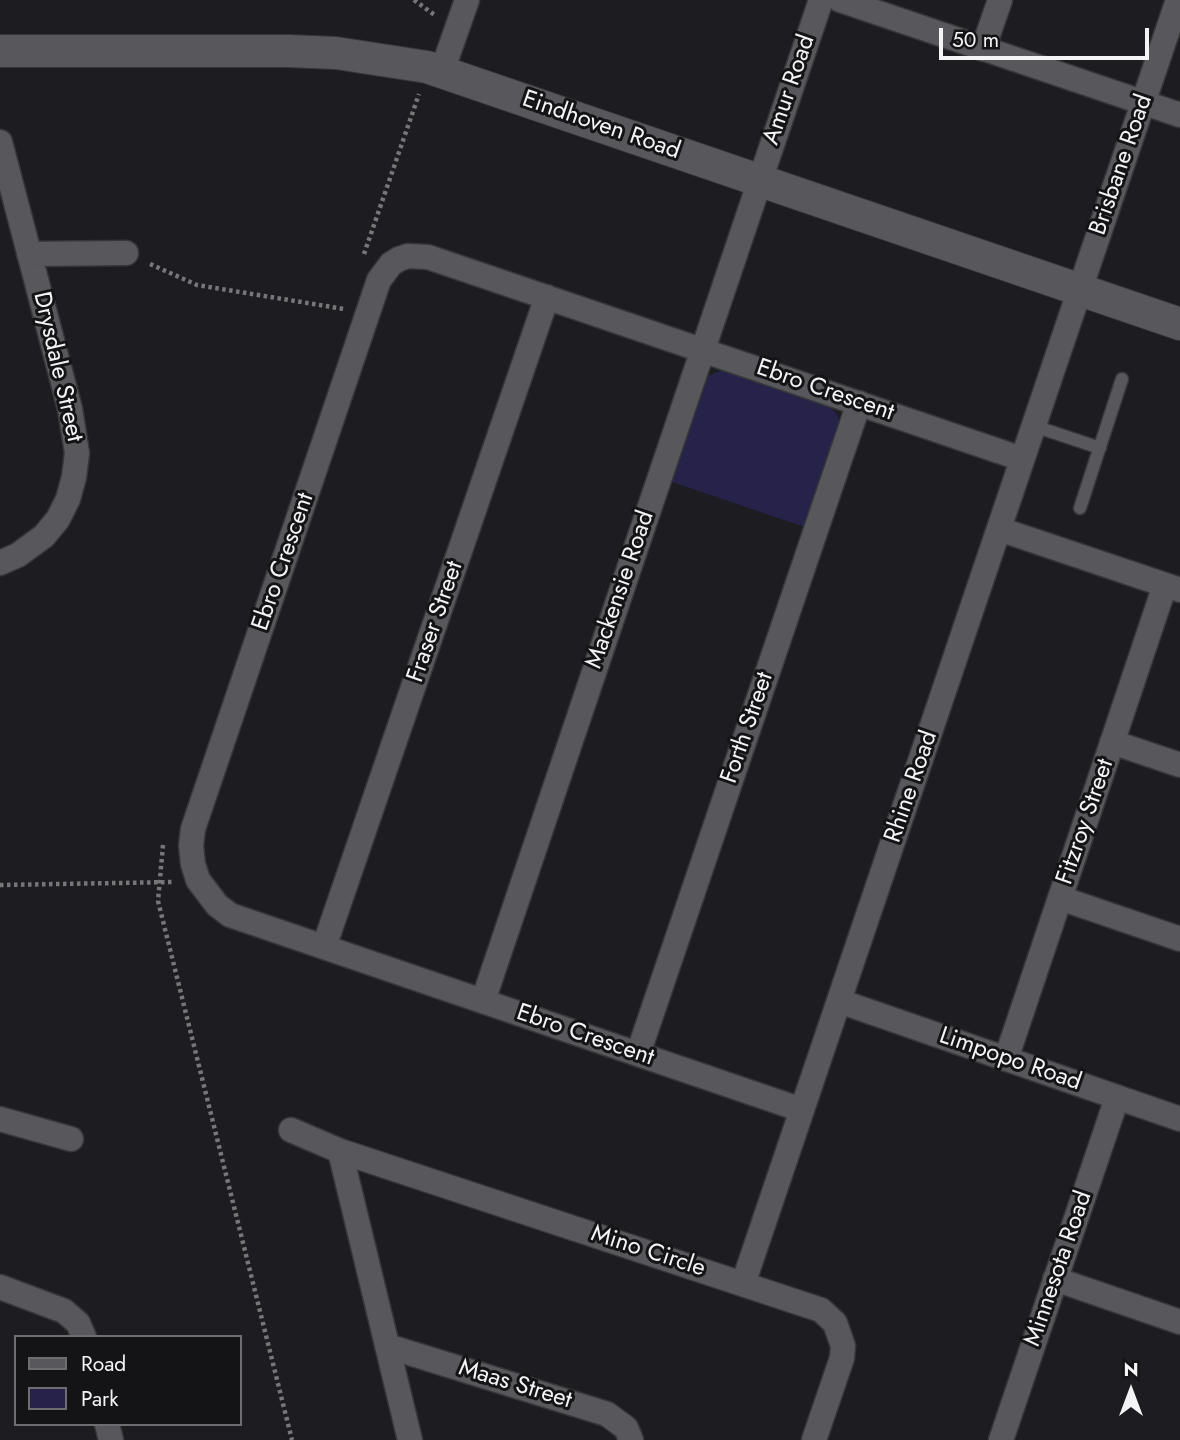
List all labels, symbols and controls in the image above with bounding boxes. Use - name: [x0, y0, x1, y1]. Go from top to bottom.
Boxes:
- scale bar: [942, 14, 1152, 58]
- text: 50 m: [952, 25, 999, 55]
- street label: Amur Road: [758, 31, 822, 149]
- street label: Eindhoven Road: [518, 85, 684, 167]
- street label: Brisbane Road: [1085, 91, 1159, 239]
- street label: Drysdale Street: [26, 289, 88, 445]
- street label: Ebro Crescent: [752, 354, 898, 428]
- street label: Ebro Crescent: [247, 489, 321, 635]
- street label: Mackensie Road: [581, 507, 661, 673]
- street label: Fraser Street: [402, 558, 470, 686]
- street label: Forth Street: [716, 669, 780, 787]
- street label: Rhine Road: [879, 727, 945, 847]
- street label: Fitzroy Street: [1051, 756, 1121, 888]
- street label: Ebro Crescent: [512, 999, 658, 1073]
- street label: Limpopo Road: [935, 1022, 1085, 1098]
- street label: Minnesota Road: [1019, 1188, 1099, 1350]
- street label: Mino Circle: [587, 1220, 709, 1284]
- legend: [14, 1335, 242, 1426]
- text: Road: [81, 1349, 126, 1379]
- street label: Maas Street: [455, 1354, 575, 1416]
- north arrow: [1096, 1356, 1166, 1426]
- text: N: [1123, 1356, 1139, 1383]
- text: Park: [81, 1384, 118, 1414]

